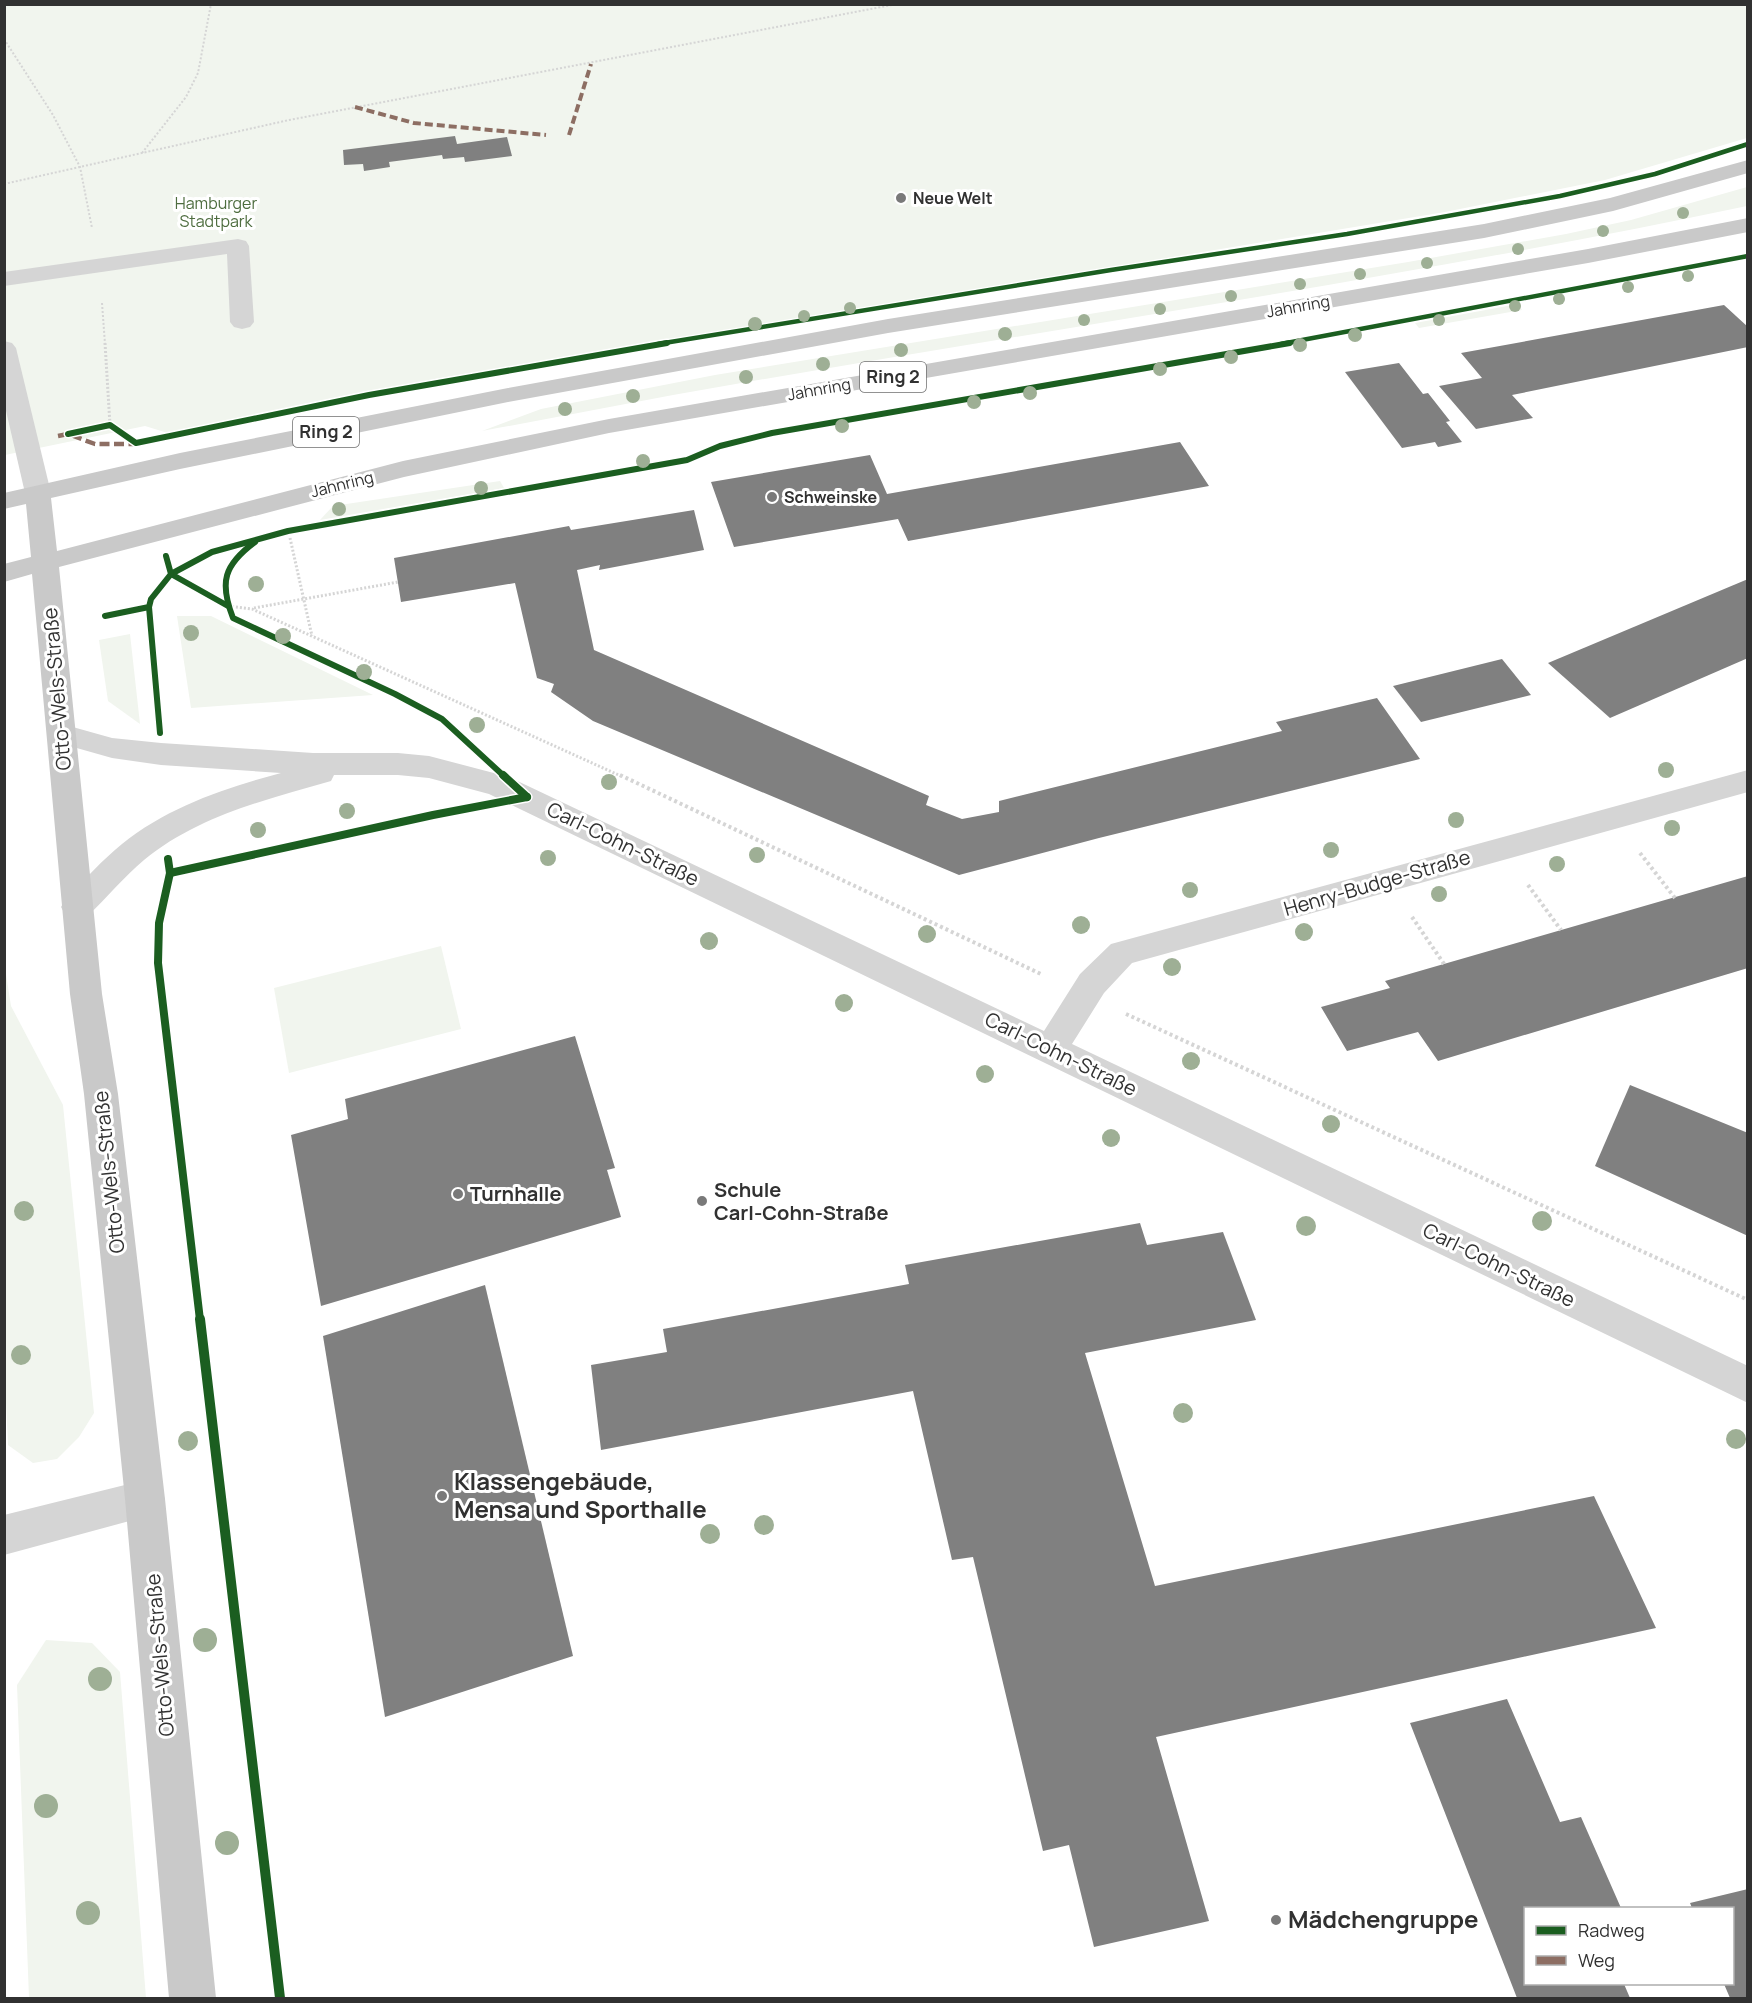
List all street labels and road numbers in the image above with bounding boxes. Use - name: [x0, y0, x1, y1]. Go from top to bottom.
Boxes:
- street label: Jahnring: [1265, 290, 1331, 322]
- road number: Ring 2: [860, 362, 926, 392]
- street label: Jahnring: [786, 373, 852, 405]
- road number: Ring 2: [293, 417, 359, 447]
- street label: Jahnring: [308, 466, 376, 502]
- street label: Otto-Wels-Straße: [36, 607, 77, 772]
- street label: Carl-Cohn-Straße: [543, 795, 704, 892]
- street label: Henry-Budge-Straße: [1280, 843, 1473, 922]
- street label: Carl-Cohn-Straße: [981, 1005, 1142, 1102]
- street label: Otto-Wels-Straße: [87, 1089, 130, 1255]
- street label: Carl-Cohn-Straße: [1419, 1216, 1580, 1313]
- street label: Otto-Wels-Straße: [139, 1573, 180, 1738]

